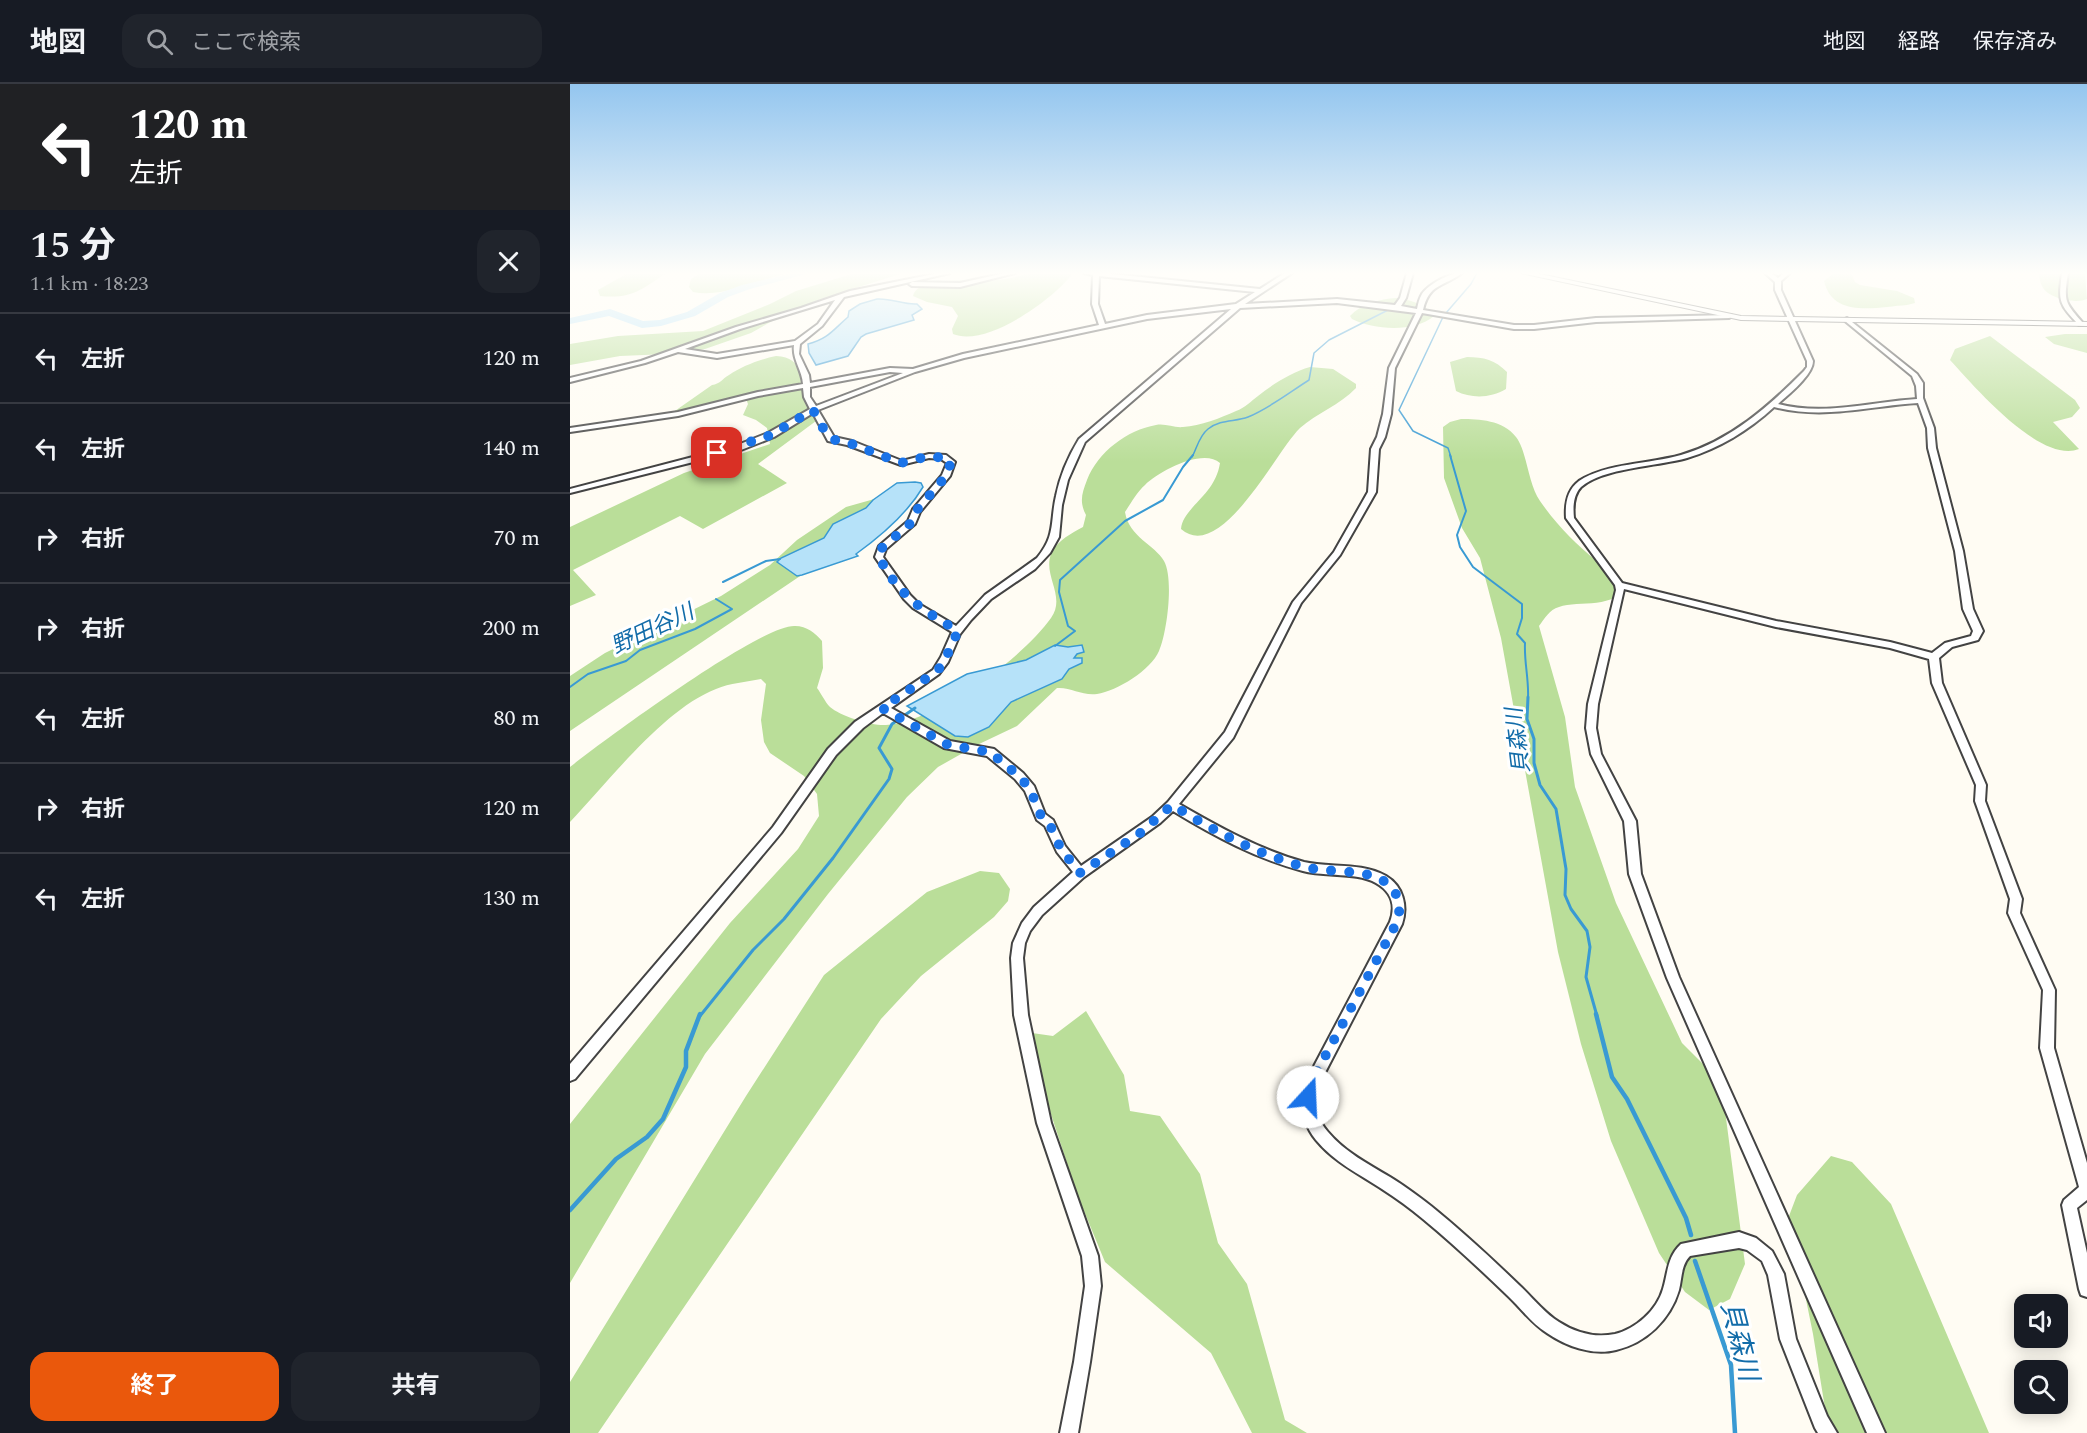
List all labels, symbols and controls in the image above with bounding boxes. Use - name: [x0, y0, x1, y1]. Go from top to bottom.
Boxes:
- search box: [122, 14, 542, 68]
- text: 地図: [30, 21, 86, 64]
- icon: search: [143, 25, 176, 58]
- text: ここで検索: [191, 26, 301, 59]
- text: 地図: [1823, 26, 1865, 58]
- text: 経路: [1898, 26, 1940, 58]
- text: 保存済み: [1973, 26, 2057, 58]
- text: 120 m: [129, 94, 248, 157]
- icon: left: [30, 108, 108, 186]
- text: 左折: [129, 153, 183, 195]
- text: 15 分: [30, 219, 115, 274]
- button: close: [477, 230, 540, 293]
- text: 1.1 km · 18:23: [30, 269, 148, 299]
- icon: left: [30, 342, 63, 375]
- text: 120 m: [483, 342, 540, 375]
- text: 左折: [81, 343, 125, 376]
- pin: [691, 427, 742, 478]
- icon: left: [30, 432, 63, 465]
- text: 140 m: [483, 432, 540, 465]
- text: 左折: [81, 433, 125, 466]
- icon: arrive: [700, 436, 733, 469]
- icon: right: [30, 522, 63, 555]
- text: 70 m: [494, 522, 540, 555]
- text: 右折: [81, 523, 125, 556]
- water label: 野田谷川: [606, 595, 701, 663]
- icon: right: [30, 612, 63, 645]
- text: 200 m: [483, 612, 540, 645]
- text: 右折: [81, 613, 125, 646]
- icon: left: [30, 702, 63, 735]
- text: 80 m: [494, 702, 540, 735]
- text: 左折: [81, 703, 125, 736]
- water label: 貝森川: [1498, 704, 1539, 776]
- icon: right: [30, 792, 63, 825]
- text: 120 m: [483, 792, 540, 825]
- text: 右折: [81, 793, 125, 826]
- icon: left: [30, 882, 63, 915]
- text: 130 m: [483, 882, 540, 915]
- text: 左折: [81, 883, 125, 916]
- position arrow: [1276, 1065, 1340, 1129]
- map controls: [2014, 1294, 2068, 1414]
- button: sound: [2014, 1294, 2068, 1348]
- water label: 貝森川: [1709, 1297, 1770, 1389]
- button: 終了: [30, 1352, 279, 1421]
- button: 共有: [291, 1352, 540, 1421]
- button: search: [2014, 1360, 2068, 1414]

